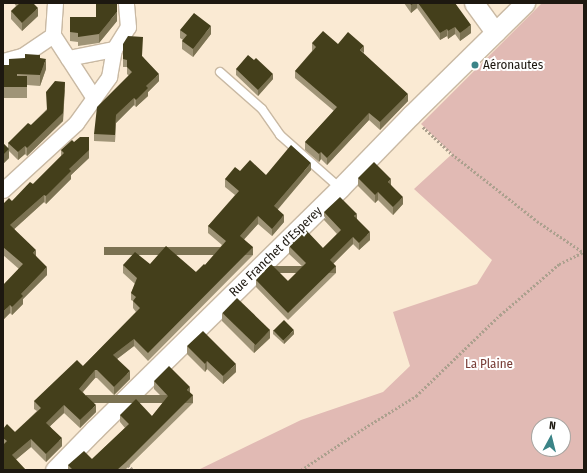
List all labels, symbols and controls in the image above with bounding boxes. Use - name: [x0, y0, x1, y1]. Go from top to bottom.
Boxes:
- place label: Aéronautes: [483, 57, 543, 73]
- marker: Aéronautes: [470, 60, 480, 70]
- street label: Rue Franchet d'Esperey: [226, 204, 326, 300]
- park label: La Plaine: [465, 356, 513, 372]
- north arrow: [531, 417, 571, 457]
- text: N: [548, 419, 556, 432]

